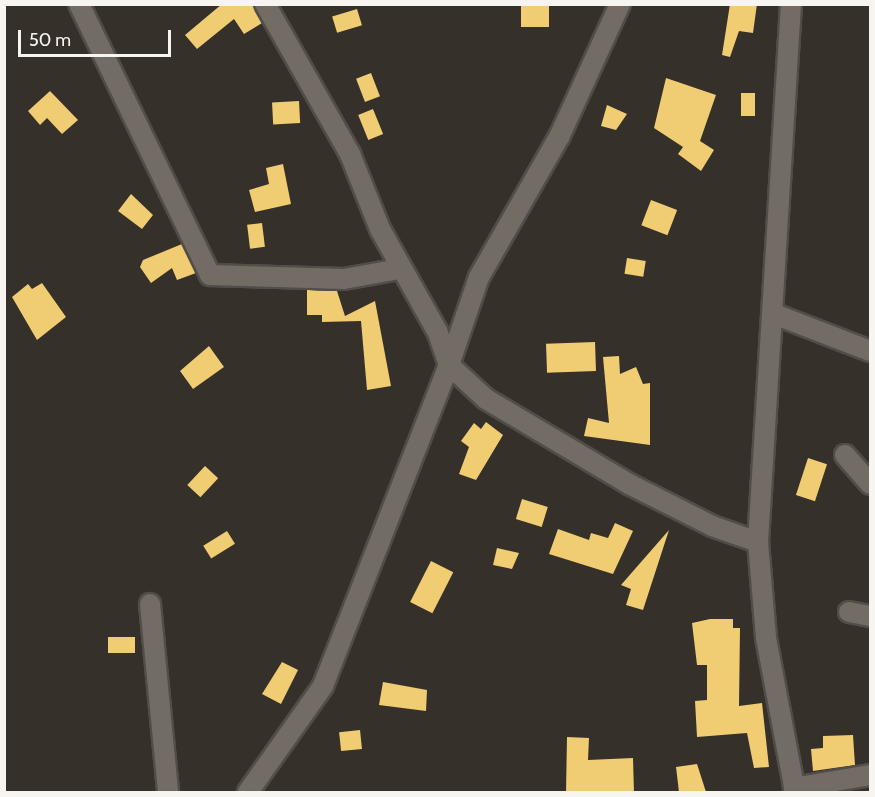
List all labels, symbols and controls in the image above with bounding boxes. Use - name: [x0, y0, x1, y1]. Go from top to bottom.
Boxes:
- scale bar: [21, 18, 174, 56]
- text: 50 m: [29, 29, 71, 51]

